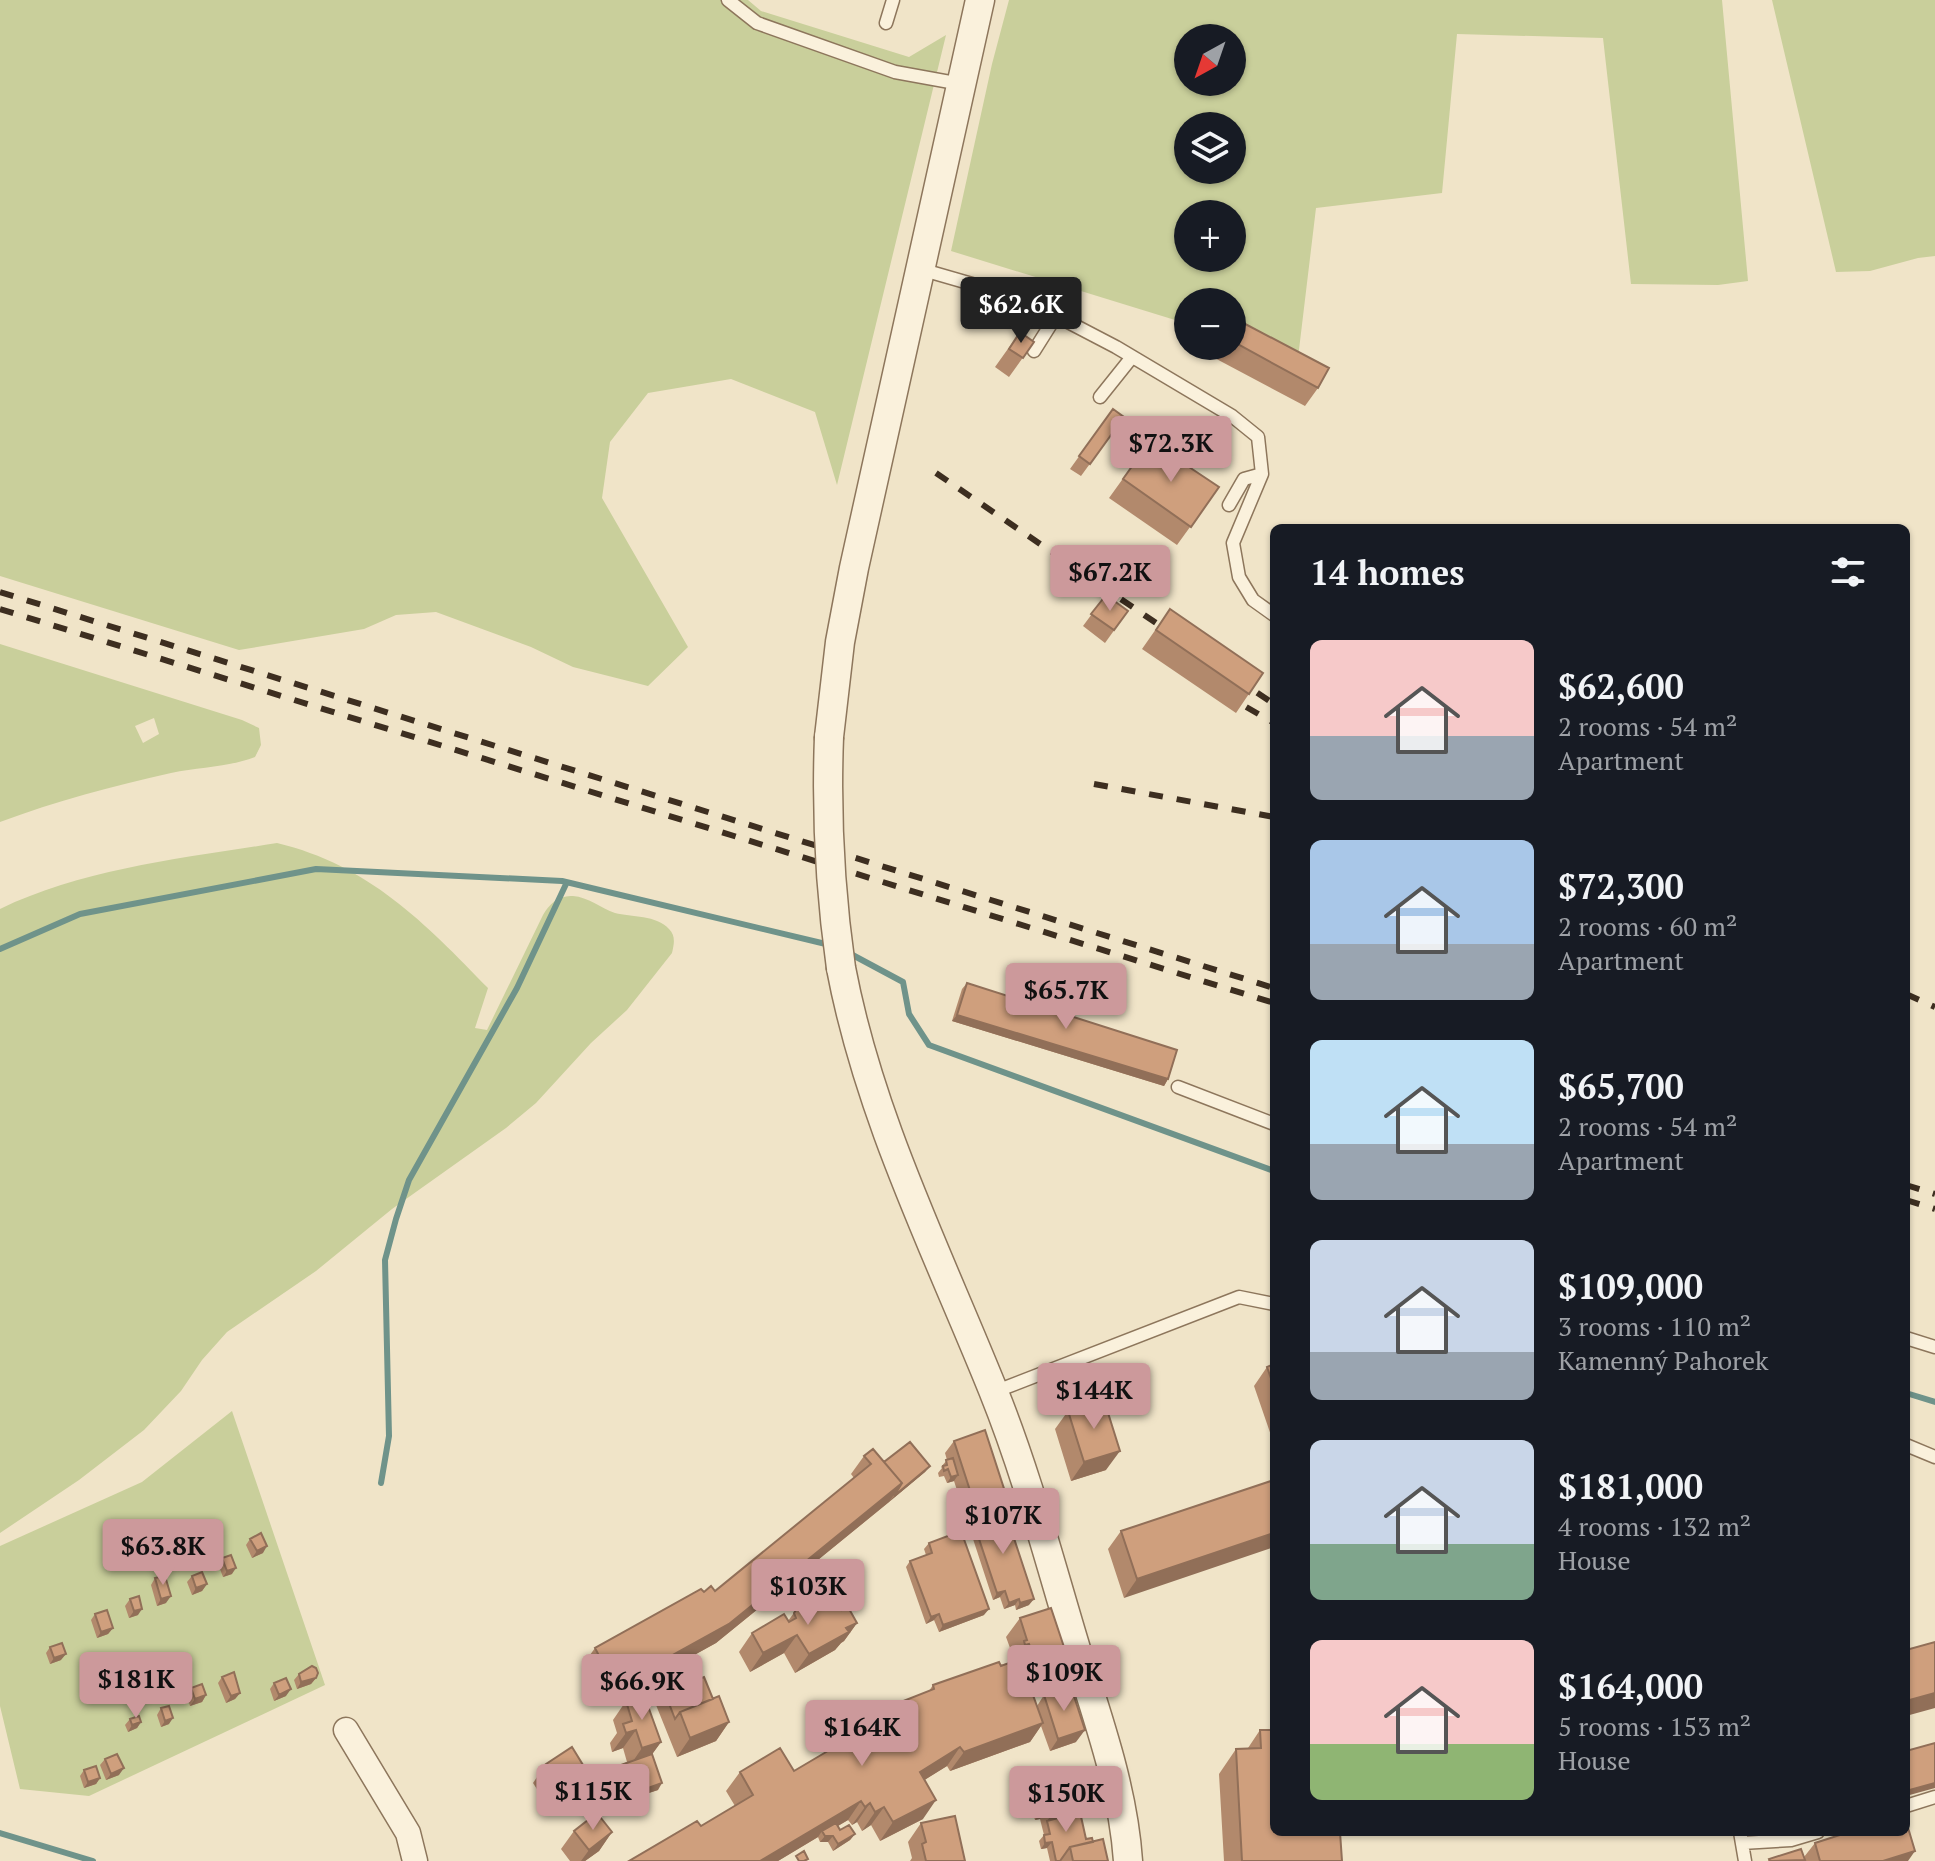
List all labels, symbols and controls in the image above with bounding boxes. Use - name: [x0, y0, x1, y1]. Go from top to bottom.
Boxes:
- north arrow: [1174, 24, 1246, 96]
- map controls: [1174, 24, 1246, 360]
- button: layers: [1174, 112, 1246, 184]
- button: +: [1174, 200, 1246, 272]
- pin: $62.6K: [956, 277, 1086, 345]
- text: $62.6K: [979, 286, 1063, 320]
- button: −: [1174, 288, 1246, 360]
- pin: $72.3K: [1106, 416, 1236, 484]
- text: $72.3K: [1129, 425, 1213, 459]
- pin: $67.2K: [1045, 545, 1175, 613]
- text: 14 homes: [1310, 550, 1465, 595]
- icon: filters: [1826, 550, 1870, 594]
- text: $67.2K: [1068, 554, 1152, 588]
- text: $62,600: [1558, 664, 1684, 709]
- icon: home: [1374, 672, 1470, 768]
- text: 2 rooms · 54 m²: [1558, 709, 1737, 743]
- text: Apartment: [1558, 743, 1684, 777]
- text: $72,300: [1558, 864, 1684, 909]
- icon: home: [1374, 872, 1470, 968]
- text: 2 rooms · 60 m²: [1558, 909, 1737, 943]
- text: Apartment: [1558, 943, 1684, 977]
- pin: $65.7K: [1001, 963, 1131, 1031]
- text: $65.7K: [1024, 972, 1108, 1006]
- text: $65,700: [1558, 1064, 1684, 1109]
- icon: home: [1374, 1072, 1470, 1168]
- text: 2 rooms · 54 m²: [1558, 1109, 1737, 1143]
- text: Apartment: [1558, 1143, 1684, 1177]
- text: $109,000: [1558, 1264, 1703, 1309]
- icon: home: [1374, 1272, 1470, 1368]
- text: 3 rooms · 110 m²: [1558, 1309, 1751, 1343]
- text: Kamenný Pahorek: [1558, 1343, 1769, 1377]
- pin: $144K: [1038, 1363, 1150, 1431]
- text: $144K: [1055, 1372, 1133, 1406]
- text: $181,000: [1558, 1464, 1703, 1509]
- icon: home: [1374, 1472, 1470, 1568]
- pin: $107K: [947, 1488, 1059, 1556]
- text: $107K: [964, 1497, 1042, 1531]
- text: 4 rooms · 132 m²: [1558, 1509, 1751, 1543]
- pin: $63.8K: [98, 1519, 228, 1587]
- text: $63.8K: [121, 1528, 205, 1562]
- text: House: [1558, 1543, 1631, 1577]
- pin: $103K: [752, 1559, 864, 1627]
- text: $103K: [769, 1568, 847, 1602]
- pin: $109K: [1008, 1645, 1120, 1713]
- pin: $181K: [80, 1652, 192, 1720]
- pin: $66.9K: [577, 1654, 707, 1722]
- text: $109K: [1025, 1654, 1103, 1688]
- text: $181K: [97, 1661, 175, 1695]
- text: $66.9K: [600, 1663, 684, 1697]
- text: $164,000: [1558, 1664, 1703, 1709]
- icon: home: [1374, 1672, 1470, 1768]
- pin: $164K: [806, 1700, 918, 1768]
- text: $164K: [823, 1709, 901, 1743]
- text: 5 rooms · 153 m²: [1558, 1709, 1751, 1743]
- text: House: [1558, 1743, 1631, 1777]
- pin: $115K: [537, 1764, 649, 1832]
- pin: $150K: [1010, 1766, 1122, 1834]
- text: $115K: [554, 1773, 632, 1807]
- text: $150K: [1027, 1775, 1105, 1809]

